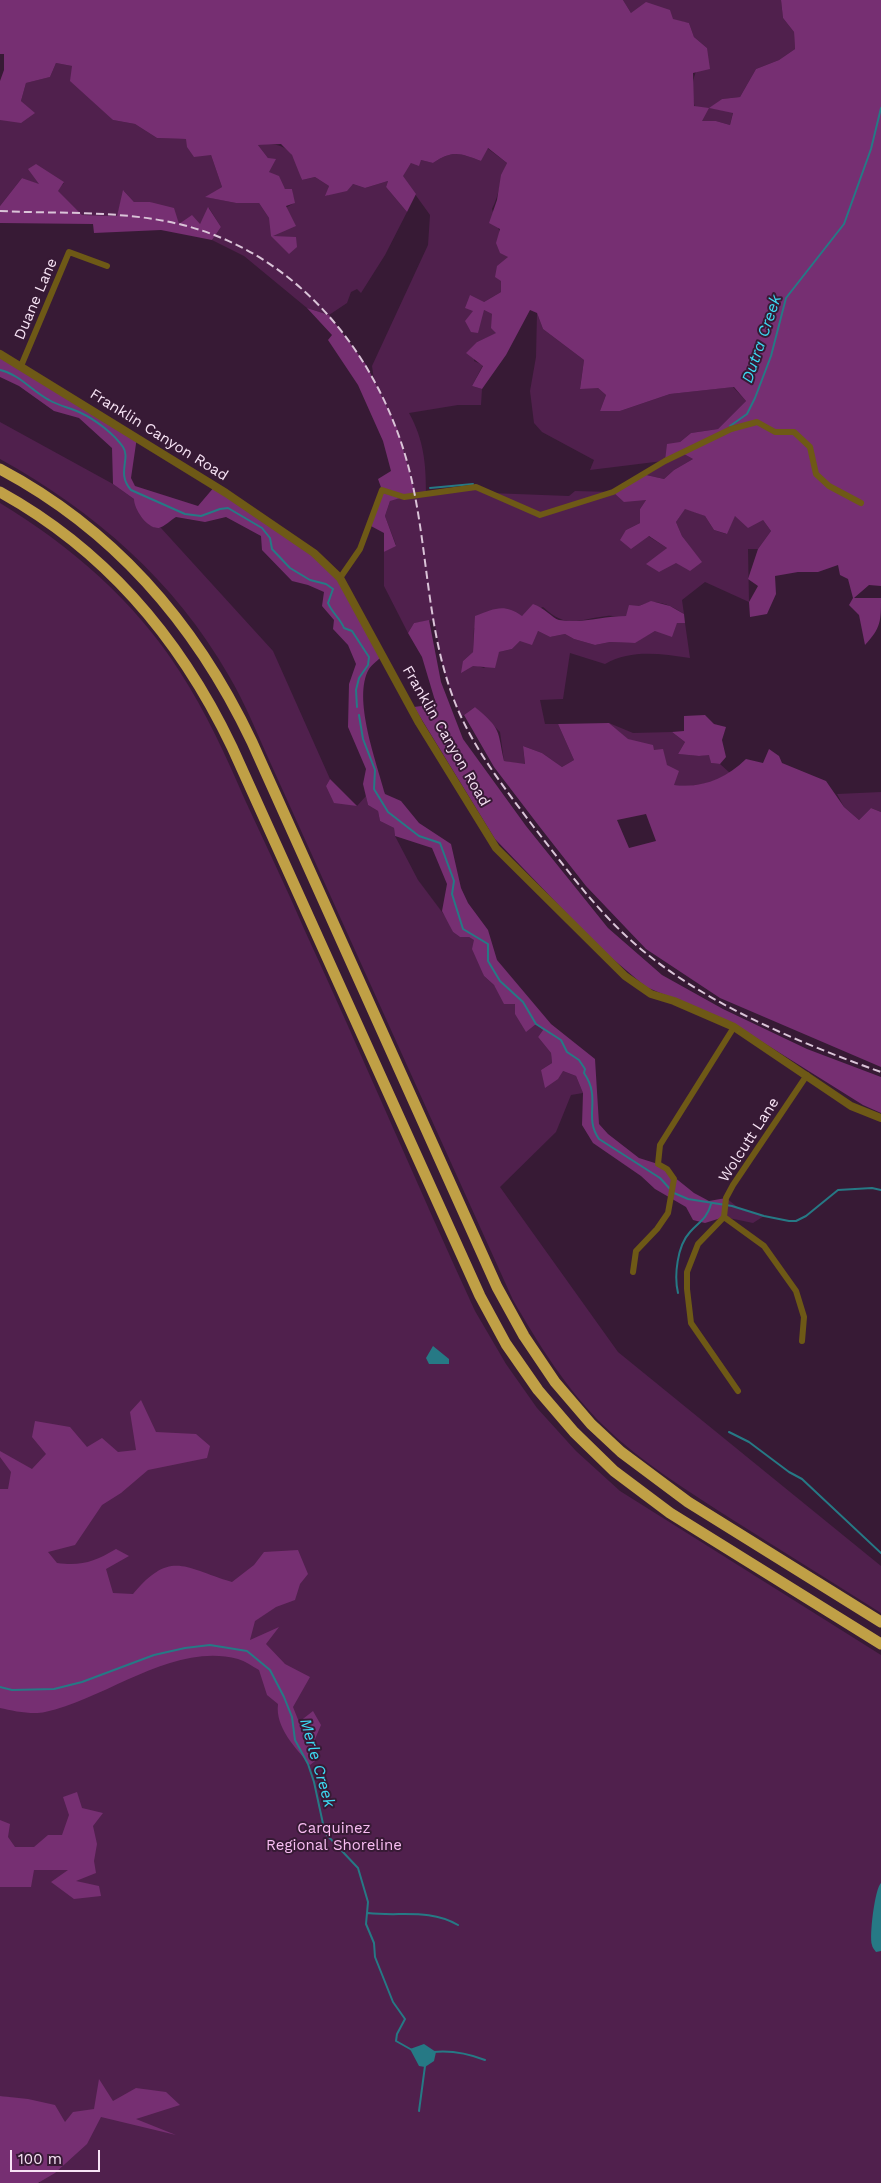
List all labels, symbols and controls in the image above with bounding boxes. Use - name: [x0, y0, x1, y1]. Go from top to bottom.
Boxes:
- street label: Duane Lane: [11, 255, 61, 343]
- water label: Dutra Creek: [738, 292, 786, 386]
- street label: Franklin Canyon Road: [87, 385, 231, 485]
- street label: Franklin Canyon Road: [398, 663, 494, 809]
- street label: Wolcutt Lane: [715, 1094, 783, 1186]
- water label: Merle Creek: [295, 1716, 339, 1810]
- park label: Carquinez Regional Shoreline: [266, 1820, 402, 1855]
- scale bar: [12, 2140, 102, 2172]
- text: 100 m: [18, 2150, 62, 2168]

